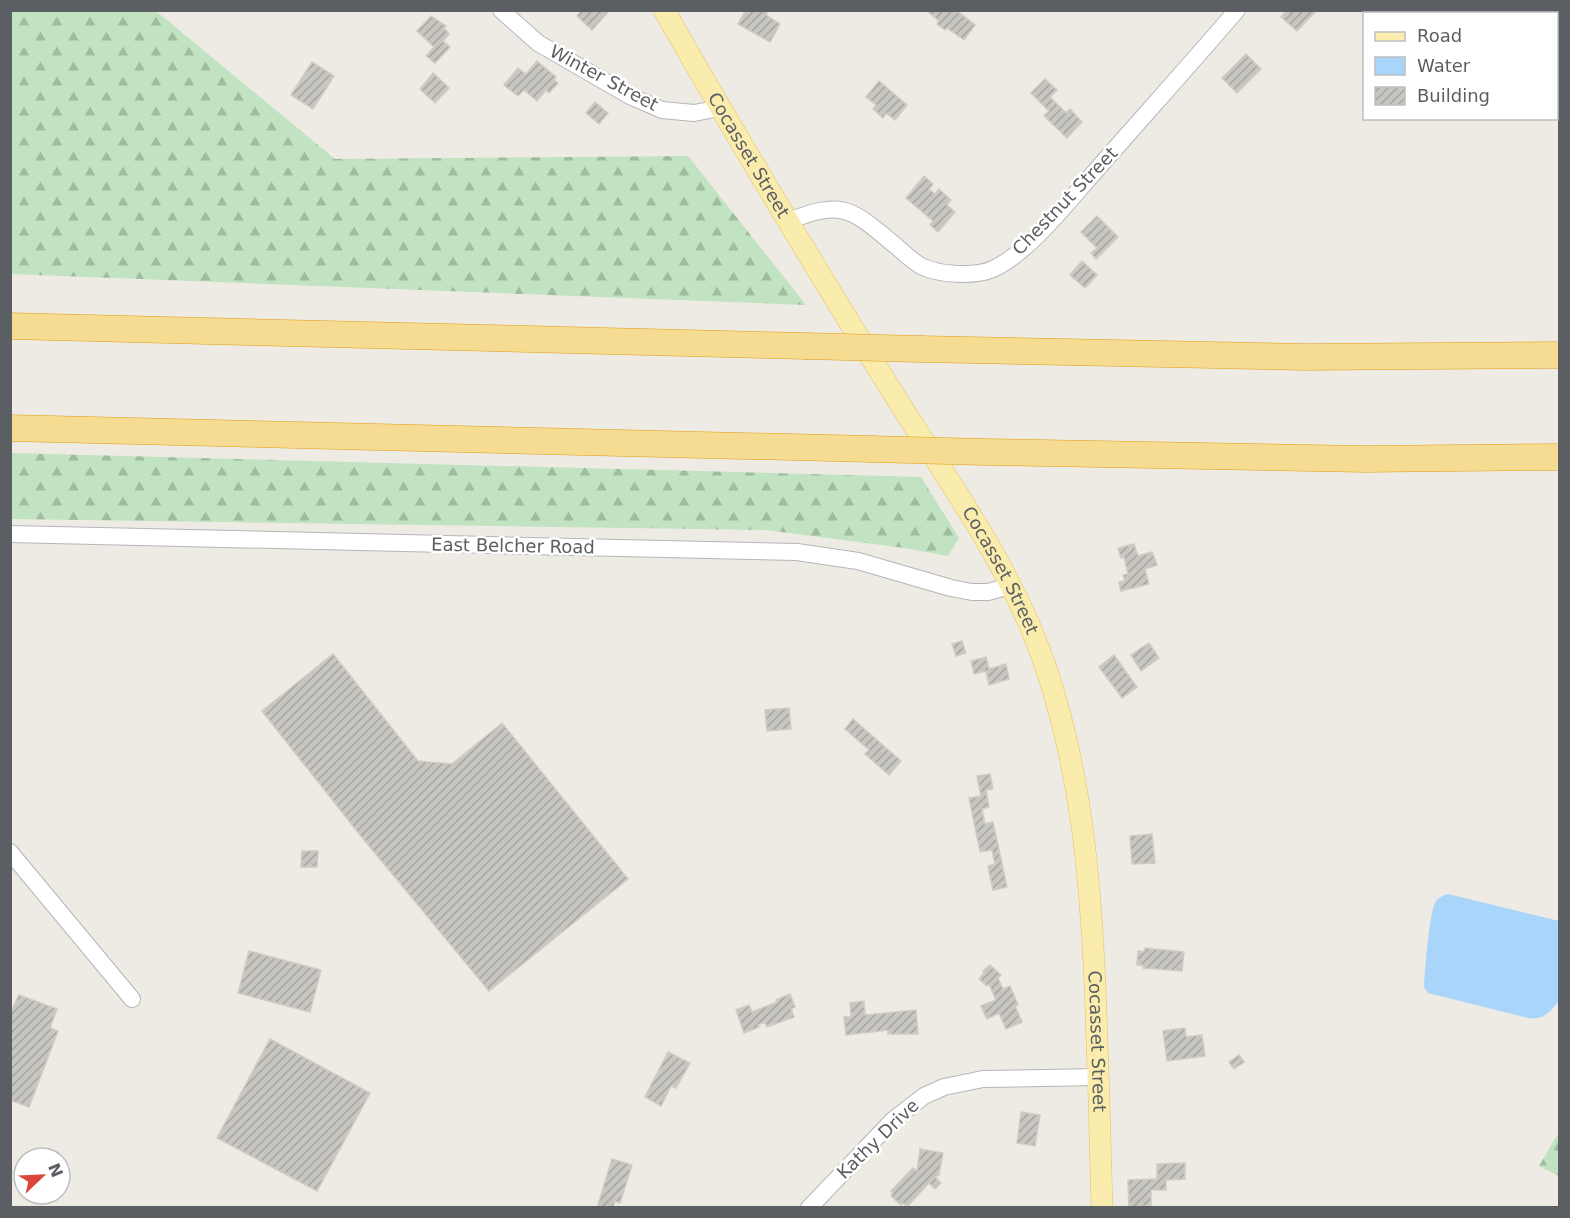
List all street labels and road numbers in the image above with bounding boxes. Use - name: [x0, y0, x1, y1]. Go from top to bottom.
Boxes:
- street label: Winter Street: [546, 40, 662, 115]
- street label: Cocasset Street: [704, 89, 794, 221]
- street label: Chestnut Street: [1008, 142, 1121, 259]
- street label: Cocasset Street: [958, 502, 1043, 637]
- street label: East Belcher Road: [431, 534, 595, 557]
- street label: Cocasset Street: [1084, 970, 1110, 1113]
- street label: Kathy Drive: [832, 1094, 923, 1183]

